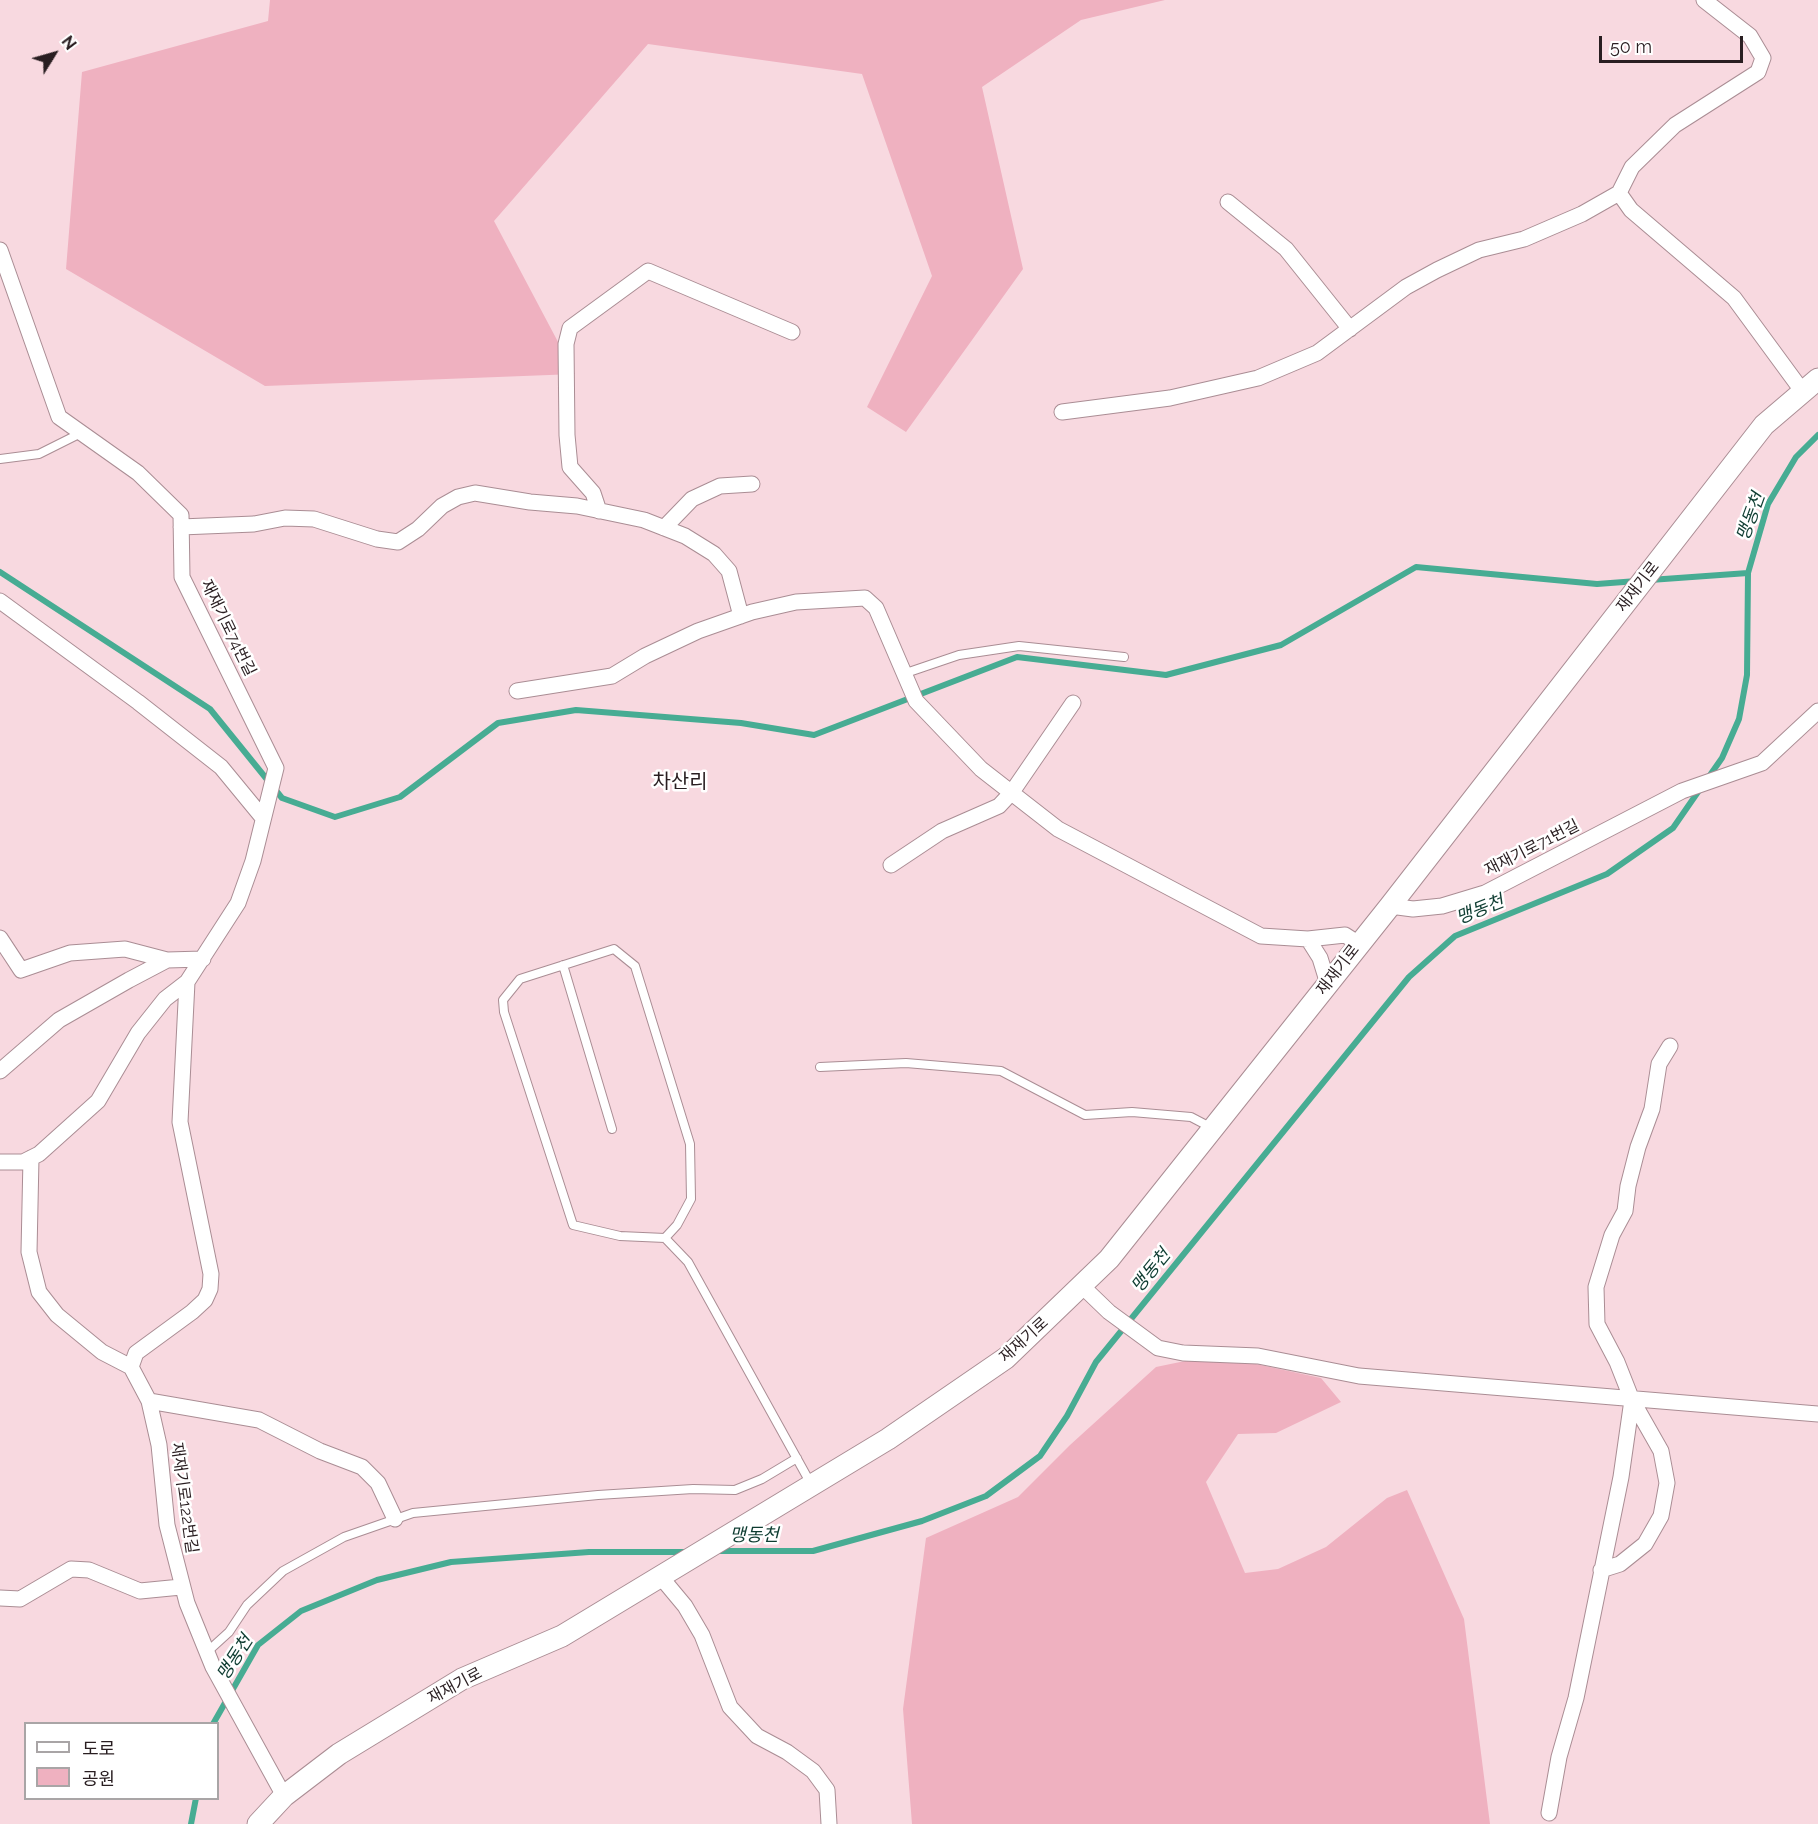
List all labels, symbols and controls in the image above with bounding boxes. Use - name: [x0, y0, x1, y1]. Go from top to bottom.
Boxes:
- north arrow: [24, 24, 84, 84]
- scale bar: [1602, 24, 1746, 62]
- text: N: [58, 32, 80, 53]
- text: 50 m: [1610, 36, 1652, 57]
- water label: 맹동천: [1732, 490, 1770, 544]
- street label: 재재기로: [1612, 558, 1664, 616]
- street label: 재재기로74번길: [196, 577, 260, 679]
- district label: 차산리: [652, 770, 708, 794]
- street label: 재재기로71번길: [1481, 816, 1583, 880]
- water label: 맹동천: [1453, 891, 1507, 929]
- street label: 재재기로: [1312, 941, 1364, 999]
- water label: 맹동천: [1127, 1245, 1175, 1297]
- street label: 재재기로: [996, 1313, 1052, 1367]
- street label: 재재기로122번길: [167, 1441, 201, 1555]
- water label: 맹동천: [729, 1525, 779, 1547]
- water label: 맹동천: [212, 1631, 258, 1685]
- street label: 재재기로: [424, 1664, 486, 1708]
- legend: [24, 1722, 219, 1800]
- text: 도로: [82, 1738, 115, 1759]
- text: 공원: [82, 1768, 115, 1789]

